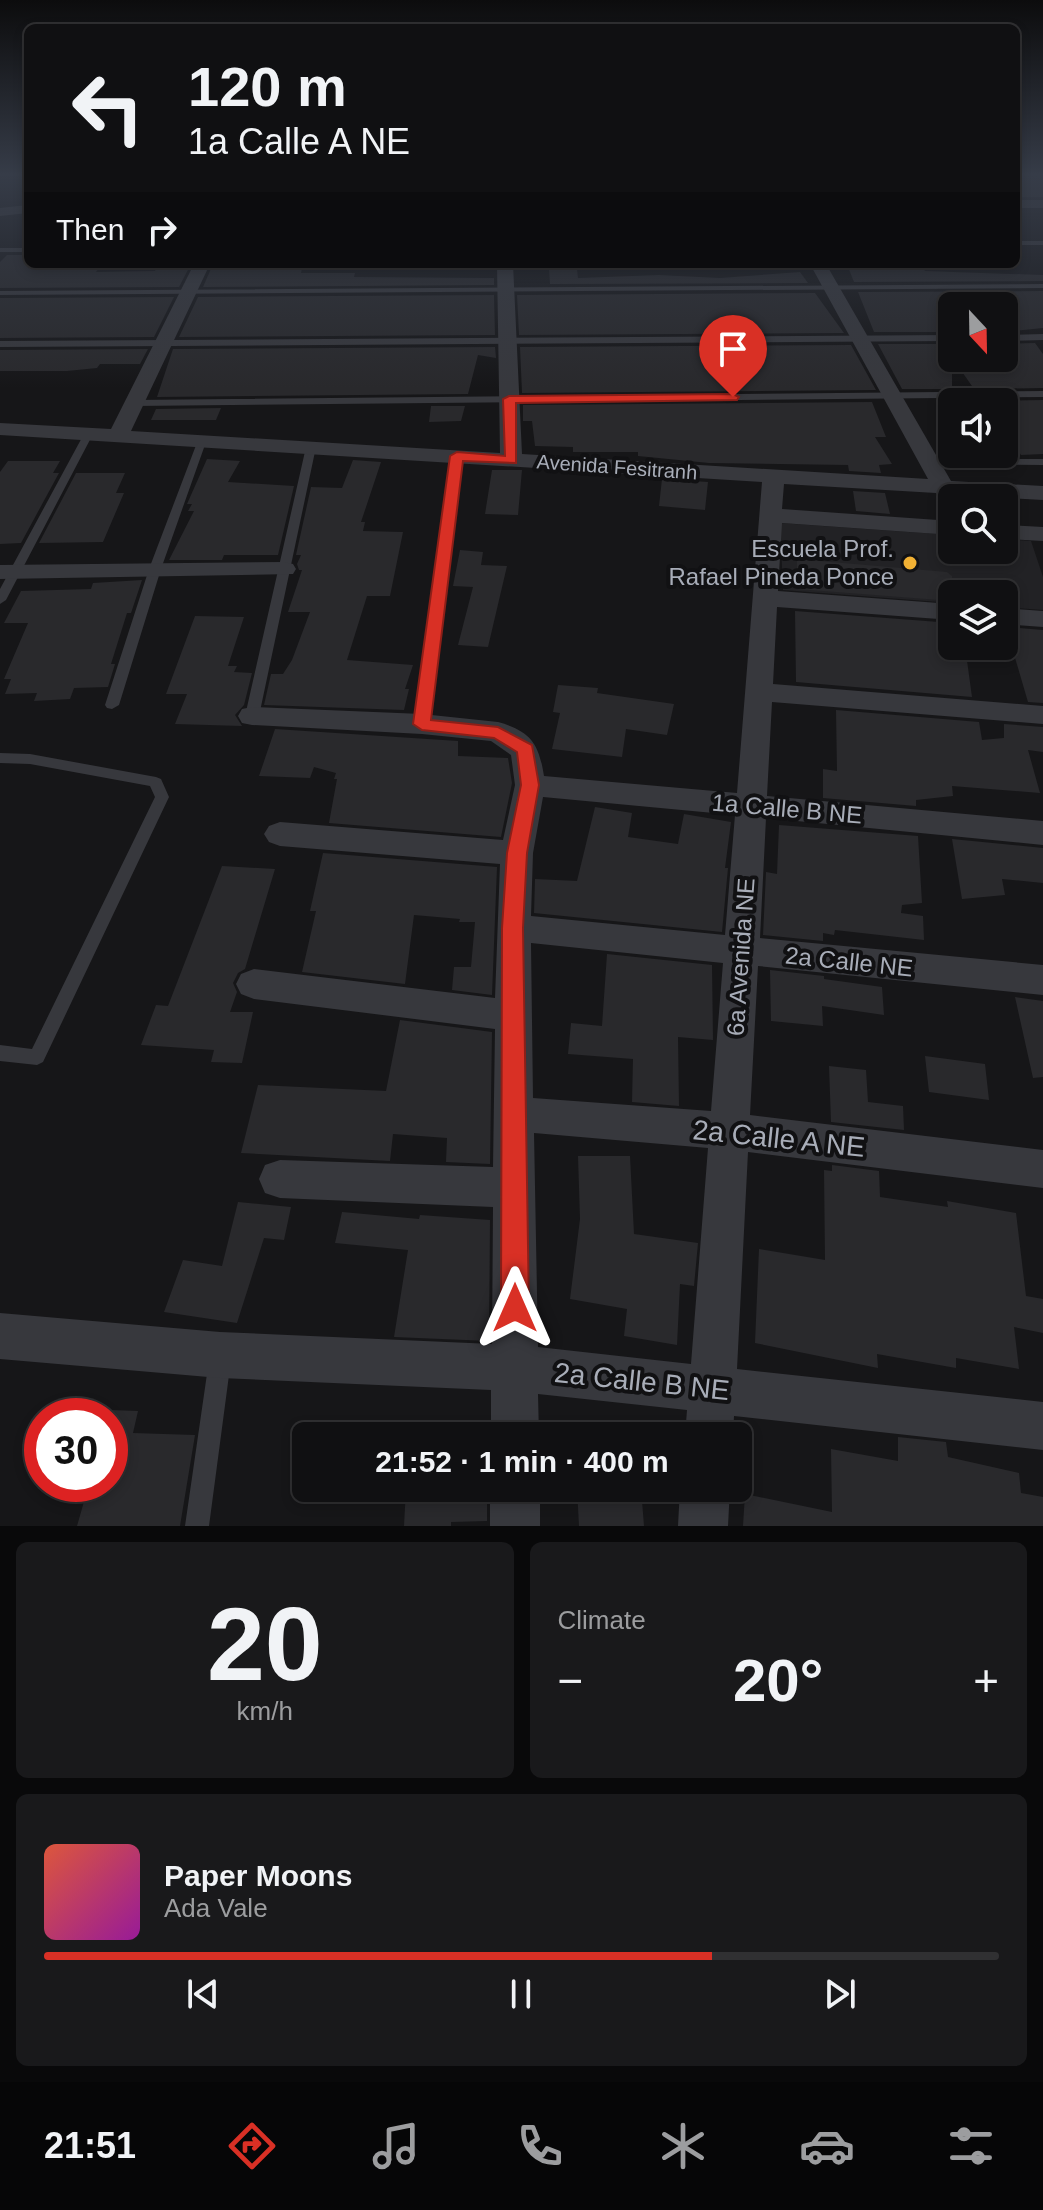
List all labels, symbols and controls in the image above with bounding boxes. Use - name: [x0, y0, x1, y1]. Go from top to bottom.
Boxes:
- text: 120 m: [188, 55, 347, 118]
- icon: left: [56, 56, 160, 160]
- text: 1a Calle A NE: [188, 121, 410, 162]
- icon: right: [140, 208, 184, 252]
- text: Then: [56, 213, 124, 246]
- north arrow: [938, 292, 1018, 372]
- map controls: [938, 292, 1018, 660]
- pin: [699, 315, 767, 397]
- icon: arrive: [711, 327, 755, 371]
- button: sound: [938, 388, 1018, 468]
- street label: Avenida Fesitranh: [536, 450, 698, 484]
- button: search: [938, 484, 1018, 564]
- place label: Escuela Prof. Rafael Pineda Ponce: [669, 535, 894, 590]
- marker: Escuela Prof. Rafael Pineda Ponce: [901, 554, 919, 572]
- button: layers: [938, 580, 1018, 660]
- street label: 1a Calle B NE: [711, 788, 863, 829]
- street label: 6a Avenida NE: [722, 877, 759, 1037]
- street label: 2a Calle NE: [784, 941, 914, 982]
- street label: 2a Calle A NE: [691, 1114, 866, 1163]
- position arrow: [473, 1266, 557, 1350]
- street label: 2a Calle B NE: [553, 1357, 731, 1406]
- speed limit sign: 30: [24, 1398, 128, 1502]
- text: 21:52 · 1 min · 400 m: [375, 1445, 669, 1478]
- text: 20: [207, 1586, 323, 1702]
- text: Climate: [558, 1605, 646, 1635]
- text: 20°: [733, 1647, 824, 1714]
- text: −: [558, 1656, 583, 1705]
- text: +: [973, 1656, 999, 1705]
- text: km/h: [237, 1696, 293, 1726]
- text: Paper Moons: [164, 1859, 352, 1892]
- text: Ada Vale: [164, 1893, 268, 1923]
- icon: previous: [181, 1972, 225, 2016]
- icon: pause: [499, 1972, 543, 2016]
- icon: next: [818, 1972, 862, 2016]
- icon: directions: [224, 2118, 280, 2174]
- icon: music: [368, 2118, 424, 2174]
- icon: phone: [512, 2118, 568, 2174]
- icon: climate: [655, 2118, 711, 2174]
- icon: car: [799, 2118, 855, 2174]
- icon: filters: [943, 2118, 999, 2174]
- text: 21:51: [44, 2125, 136, 2166]

